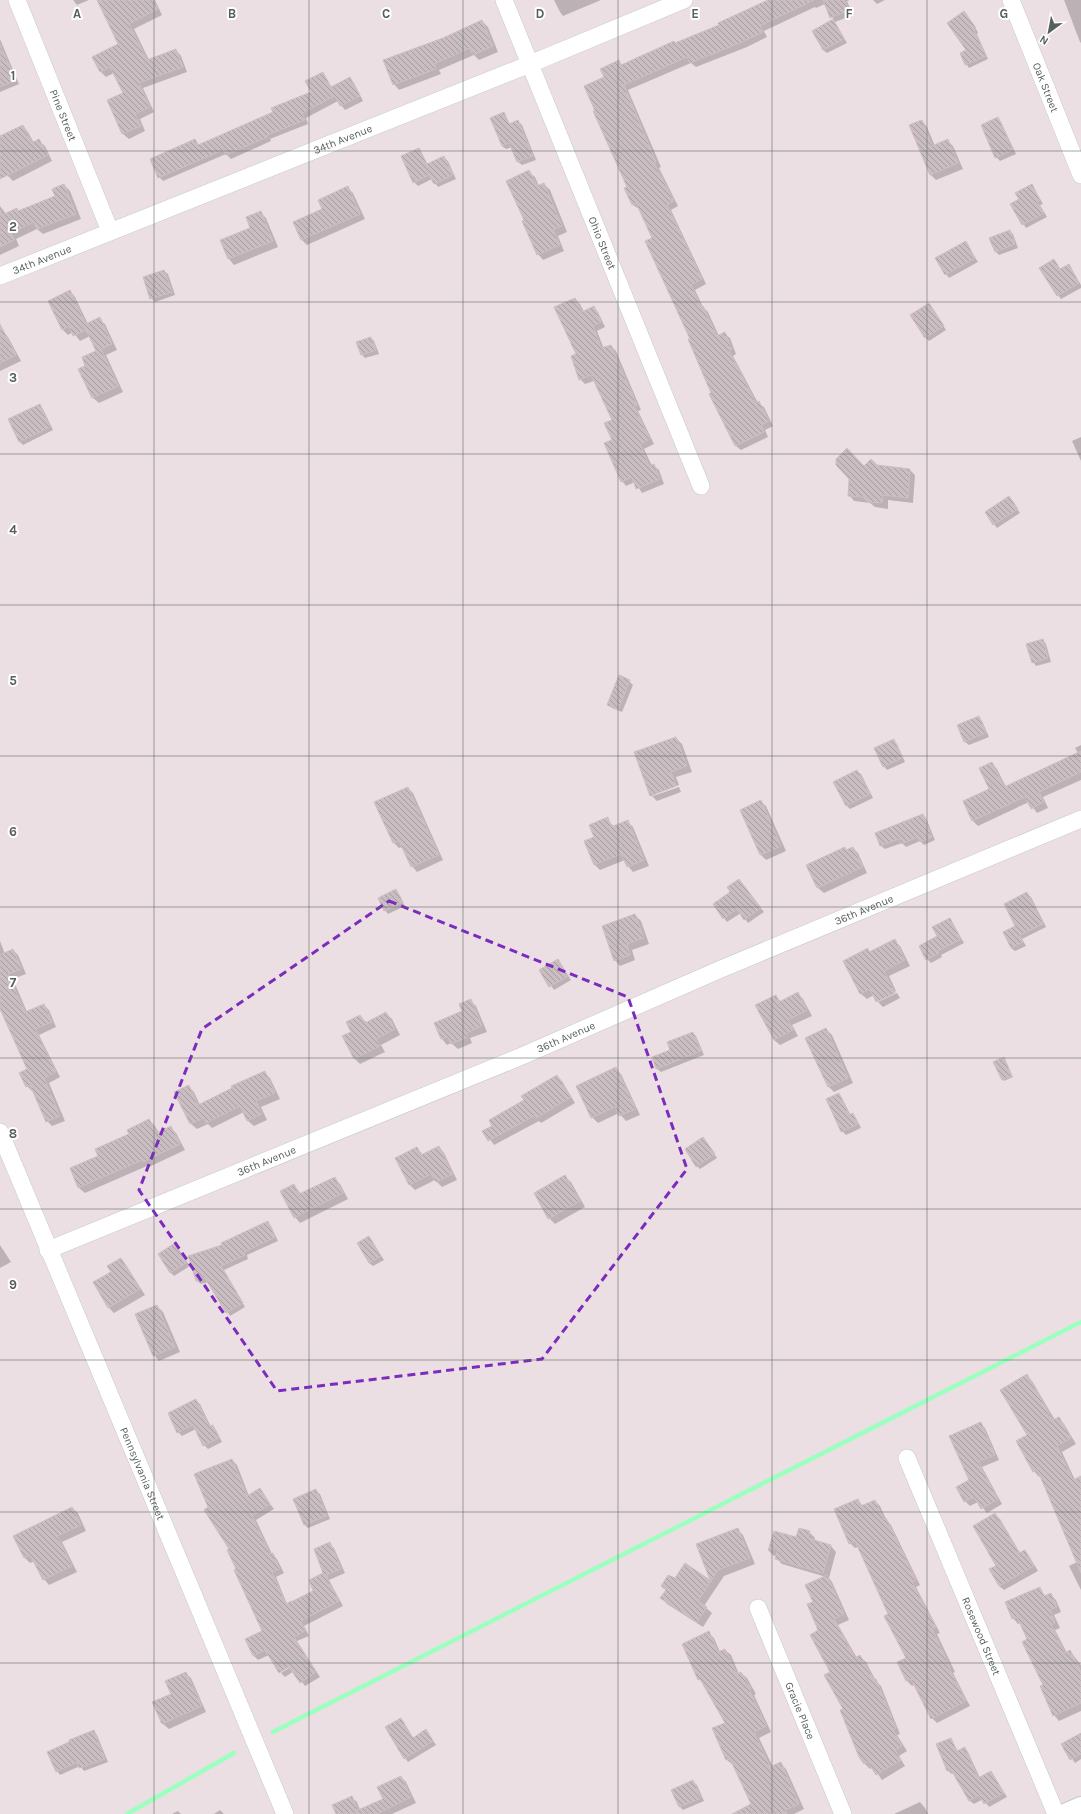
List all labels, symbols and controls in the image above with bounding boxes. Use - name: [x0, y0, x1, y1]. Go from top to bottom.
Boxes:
- text: A: [73, 6, 81, 21]
- text: B: [228, 6, 236, 21]
- text: C: [382, 6, 390, 21]
- text: D: [536, 6, 545, 21]
- text: E: [691, 6, 699, 21]
- text: F: [845, 6, 853, 21]
- text: G: [1000, 6, 1008, 21]
- north arrow: [1029, 12, 1069, 52]
- text: N: [1037, 32, 1051, 48]
- street label: Oak Street: [1030, 61, 1062, 114]
- text: 1: [11, 68, 15, 83]
- street label: Pine Street: [47, 87, 80, 143]
- street label: 34th Avenue: [311, 121, 374, 157]
- street label: Ohio Street: [586, 214, 619, 271]
- text: 2: [9, 219, 17, 234]
- street label: 34th Avenue: [10, 242, 73, 277]
- text: 3: [9, 370, 17, 385]
- text: 4: [9, 522, 17, 537]
- text: 5: [9, 673, 17, 688]
- text: 6: [9, 824, 17, 839]
- street label: 36th Avenue: [832, 891, 895, 928]
- text: 7: [10, 975, 17, 990]
- street label: 36th Avenue: [535, 1018, 597, 1055]
- text: 8: [9, 1126, 17, 1141]
- street label: 36th Avenue: [235, 1143, 298, 1178]
- text: 9: [9, 1277, 17, 1292]
- street label: Pennsylvania Street: [118, 1425, 168, 1522]
- street label: Rosewood Street: [959, 1595, 1004, 1677]
- street label: Gracie Place: [783, 1680, 818, 1742]

